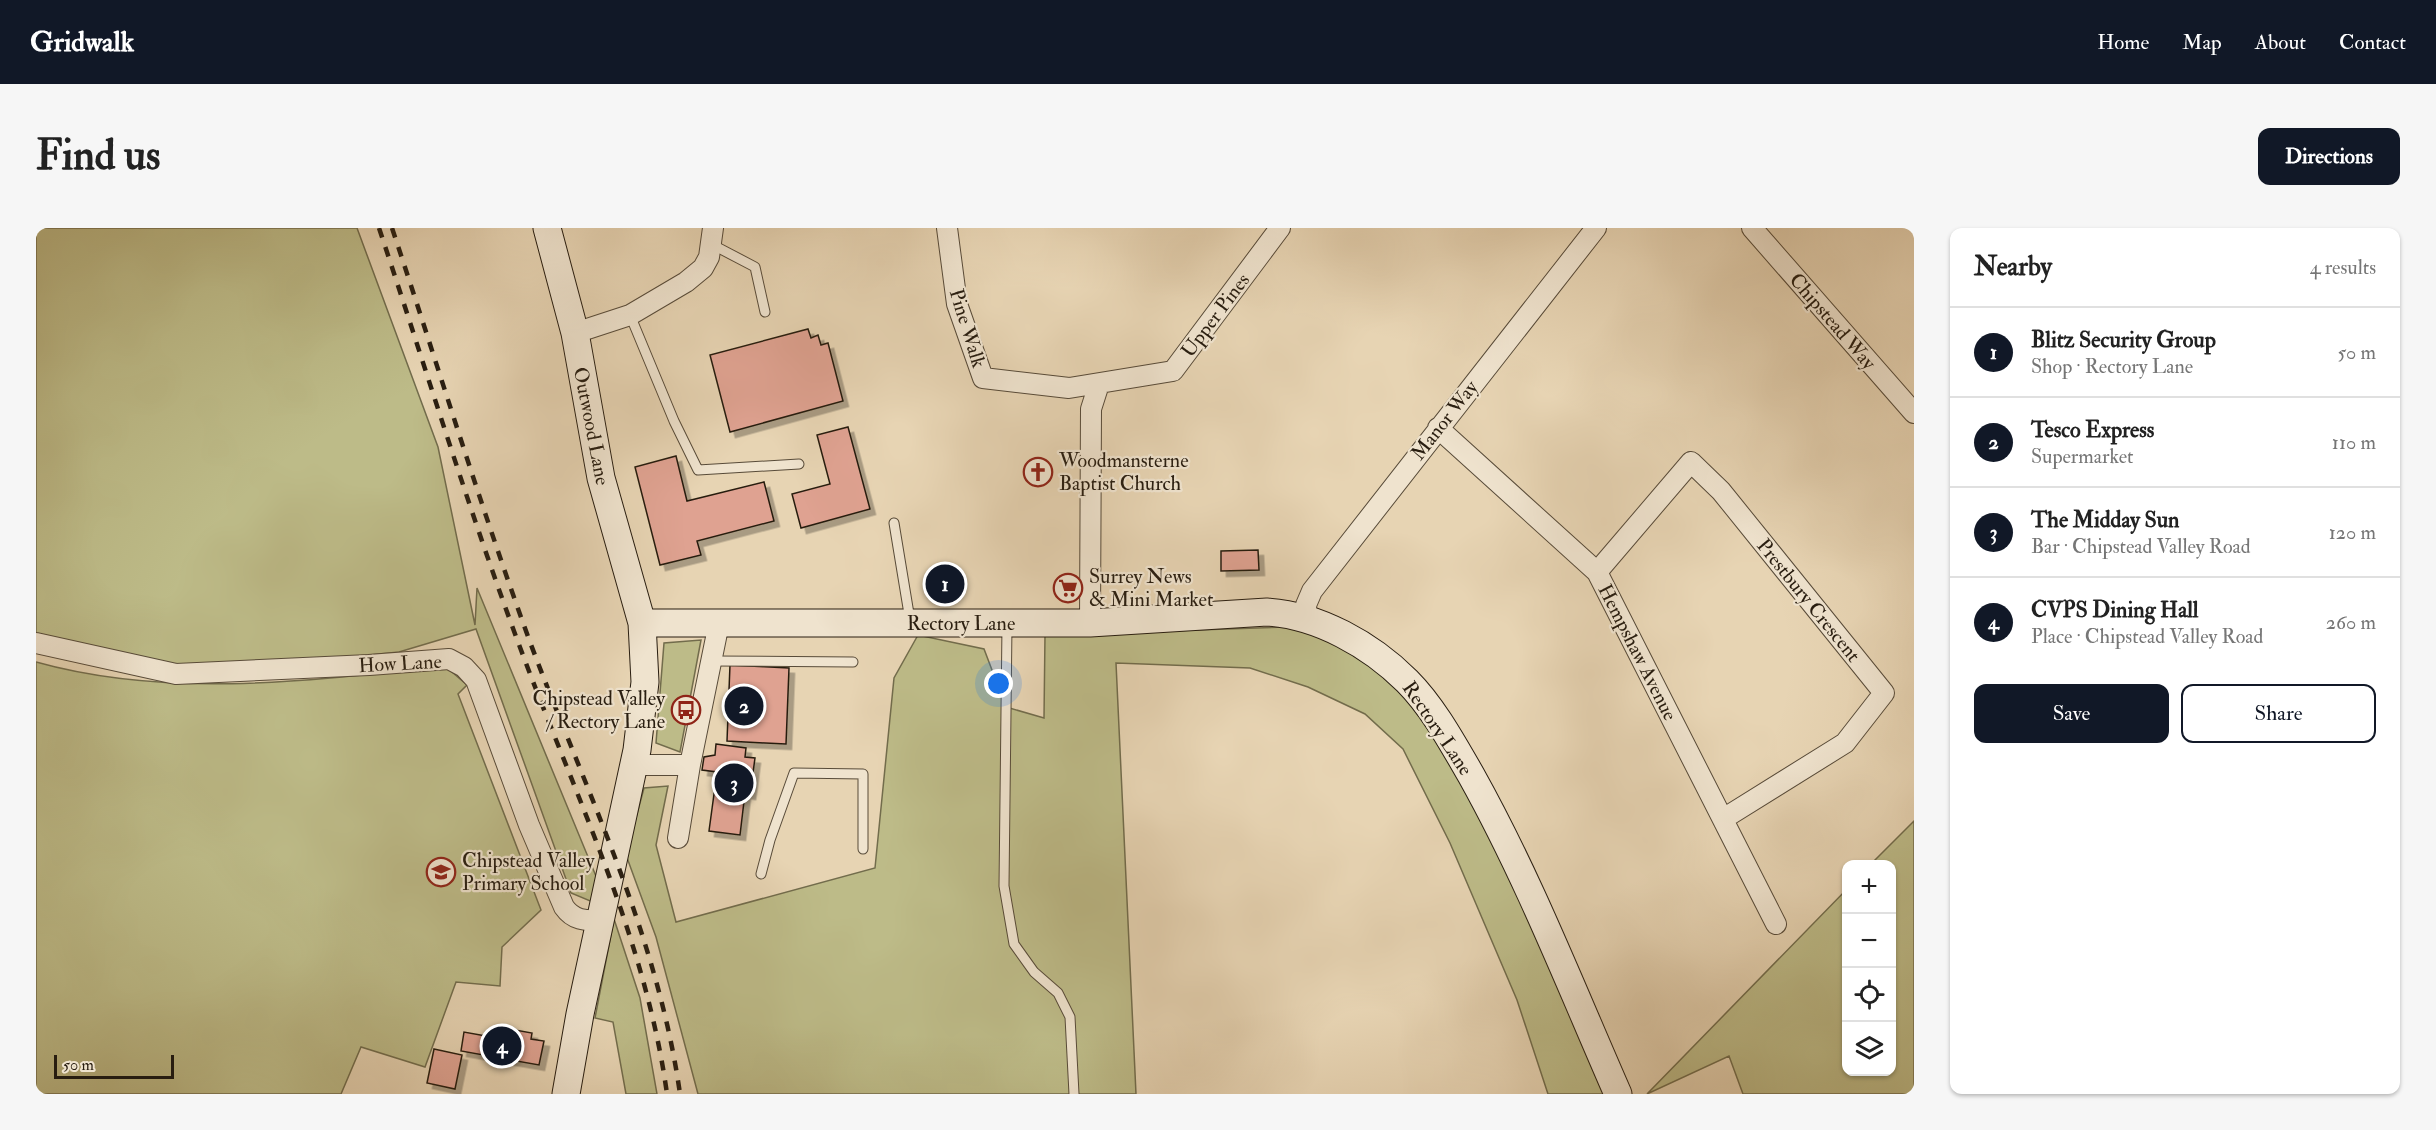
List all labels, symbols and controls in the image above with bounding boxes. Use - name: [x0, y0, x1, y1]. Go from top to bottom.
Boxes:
- text: Gridwalk: [30, 25, 134, 60]
- text: Home: [2097, 29, 2149, 56]
- text: Map: [2182, 29, 2222, 56]
- text: About: [2255, 29, 2306, 56]
- text: Contact: [2339, 29, 2406, 56]
- button: Directions: [2258, 128, 2400, 185]
- text: Find us: [36, 130, 160, 182]
- text: Nearby: [1974, 251, 2052, 283]
- text: 4 results: [2310, 255, 2376, 280]
- street label: Upper Pines: [1176, 268, 1256, 363]
- street label: Chipstead Way: [1783, 268, 1882, 376]
- street label: Pine Walk: [944, 286, 991, 371]
- text: Blitz Security Group: [2031, 326, 2216, 354]
- text: 1: [1990, 340, 1997, 365]
- text: 50 m: [2337, 340, 2376, 365]
- text: Shop · Rectory Lane: [2031, 354, 2193, 379]
- street label: Outwood Lane: [568, 365, 615, 487]
- street label: Manor Way: [1405, 374, 1484, 465]
- text: Tesco Express: [2031, 416, 2154, 444]
- text: 2: [1988, 430, 1999, 455]
- text: 110 m: [2332, 430, 2376, 455]
- text: Supermarket: [2031, 444, 2134, 469]
- place label: Woodmansterne Baptist Church: [1058, 448, 1189, 497]
- church icon: Woodmansterne Baptist Church: [1022, 456, 1054, 488]
- text: The Midday Sun: [2031, 506, 2179, 534]
- text: 3: [1990, 520, 1997, 545]
- text: 120 m: [2329, 520, 2376, 545]
- street label: Prestbury Crescent: [1751, 534, 1866, 667]
- text: Bar · Chipstead Valley Road: [2031, 534, 2251, 559]
- pin: 1: [926, 562, 964, 606]
- place label: Surrey News & Mini Market: [1089, 564, 1214, 612]
- supermarket icon: Surrey News & Mini Market: [1052, 572, 1084, 604]
- street label: Hempshaw Avenue: [1592, 580, 1683, 725]
- text: CVPS Dining Hall: [2031, 596, 2198, 624]
- text: 4: [1988, 610, 1999, 635]
- text: 260 m: [2326, 610, 2376, 635]
- street label: Rectory Lane: [907, 611, 1015, 636]
- text: Place · Chipstead Valley Road: [2031, 624, 2263, 649]
- street label: How Lane: [358, 649, 442, 678]
- your location: [984, 669, 1013, 698]
- street label: Rectory Lane: [1397, 676, 1478, 780]
- pin: 2: [724, 684, 764, 728]
- button: Save: [1974, 684, 2169, 743]
- button: Share: [2181, 684, 2376, 743]
- place label: Chipstead Valley / Rectory Lane: [533, 686, 666, 734]
- bus stop icon: Chipstead Valley / Rectory Lane: [670, 694, 702, 726]
- pin: 3: [714, 760, 754, 806]
- place label: Chipstead Valley Primary School: [462, 848, 596, 896]
- school or university icon: Chipstead Valley Primary School: [425, 856, 457, 888]
- map controls: [1842, 860, 1896, 1076]
- button: +: [1842, 860, 1896, 914]
- button: −: [1842, 914, 1896, 968]
- button: locate: [1842, 968, 1896, 1022]
- button: layers: [1842, 1022, 1896, 1076]
- pin: 4: [482, 1024, 522, 1068]
- scale bar: [54, 1052, 174, 1080]
- text: 50 m: [63, 1055, 94, 1075]

